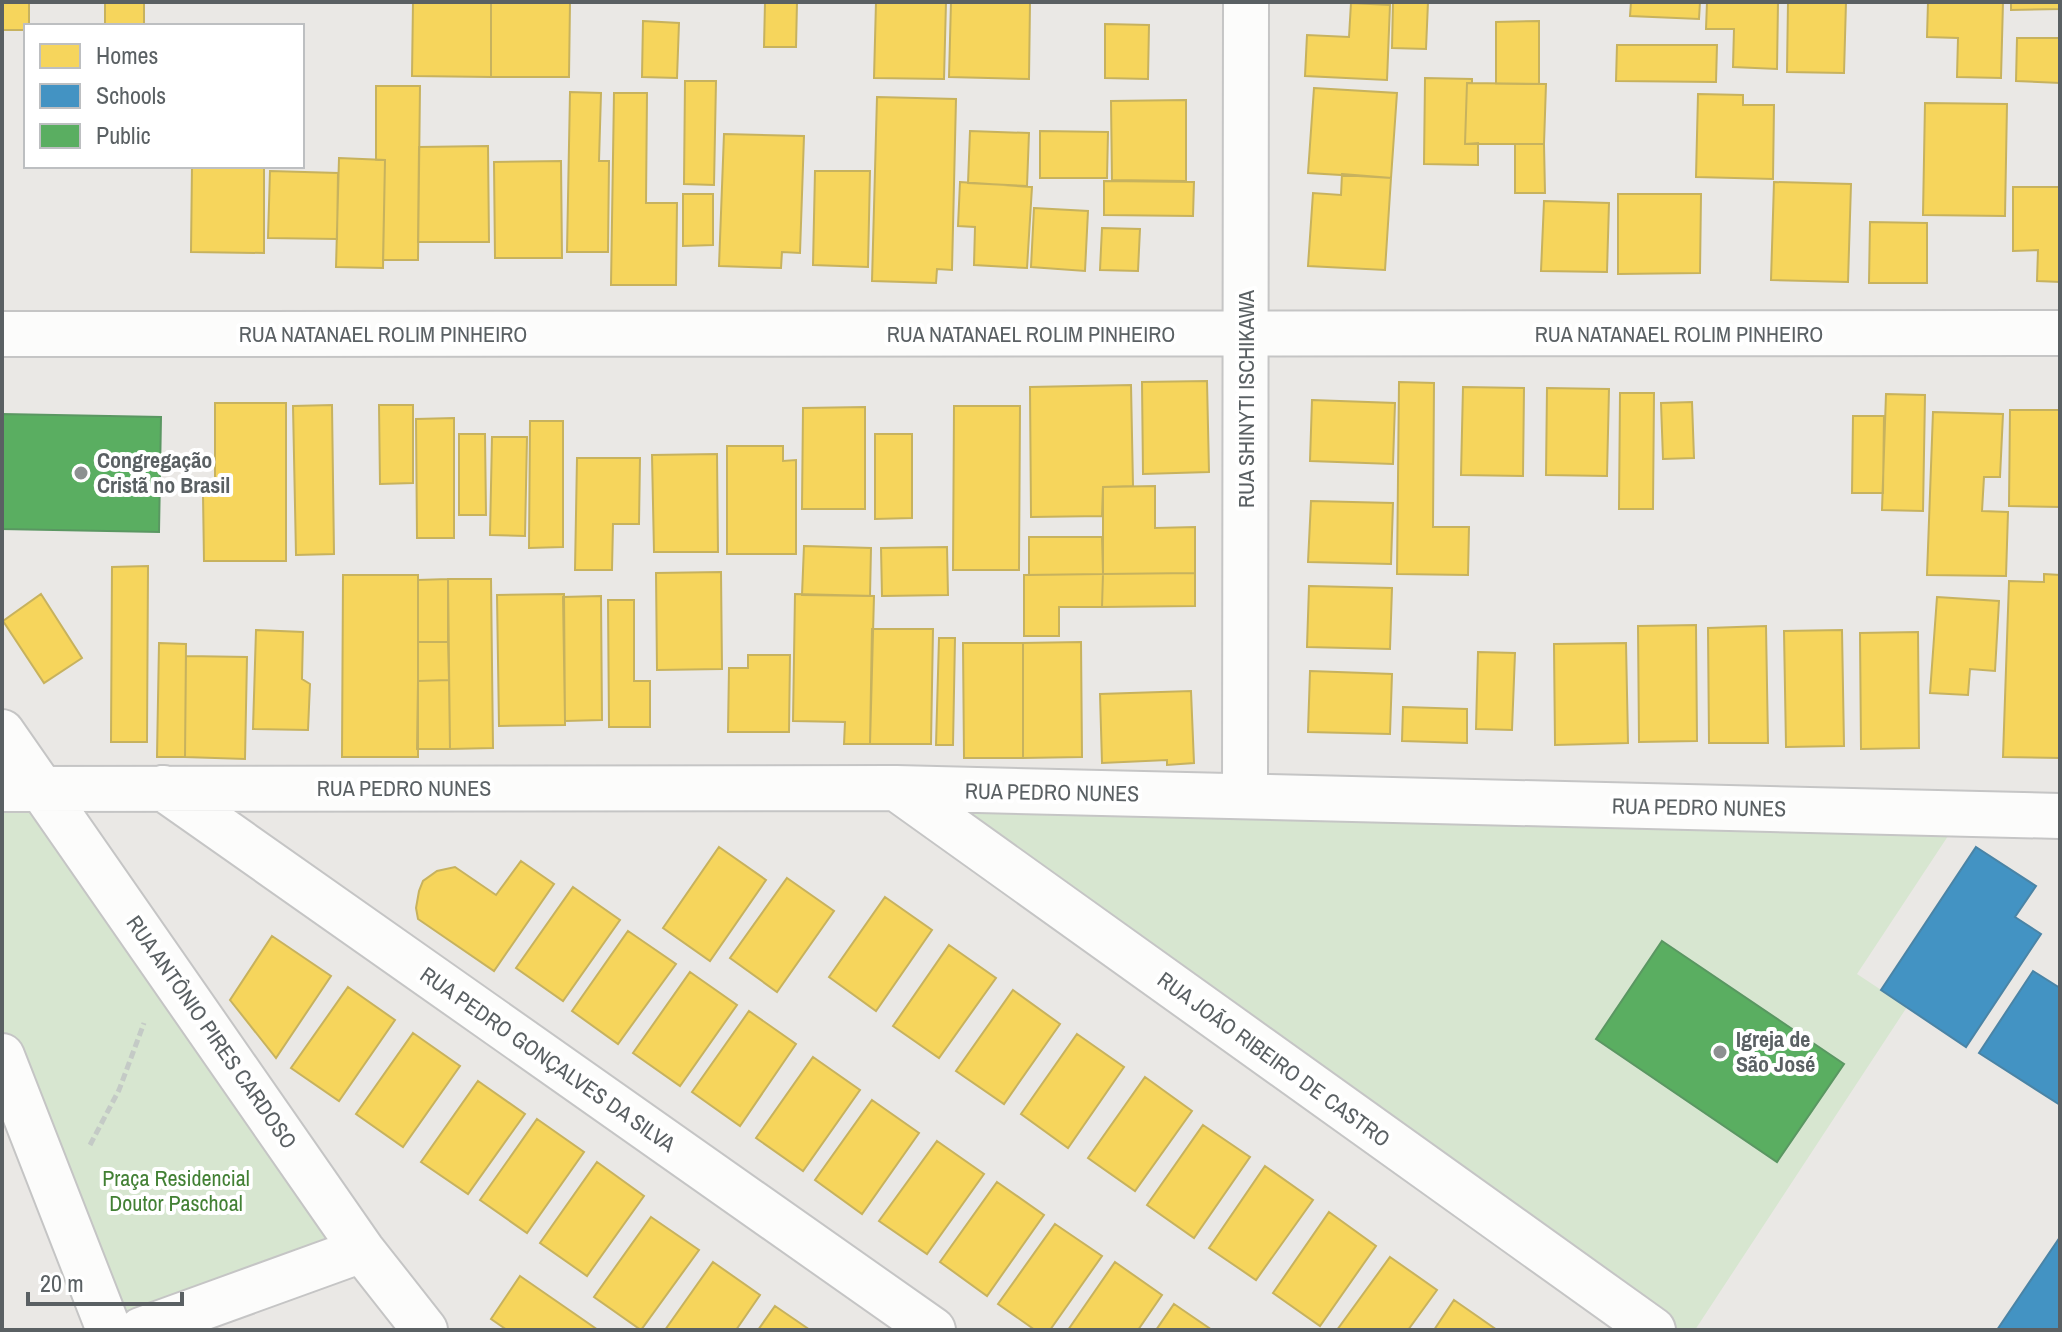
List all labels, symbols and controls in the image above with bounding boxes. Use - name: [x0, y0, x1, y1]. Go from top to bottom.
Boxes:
- legend: [24, 24, 304, 168]
- text: Homes: [96, 39, 158, 71]
- text: Schools: [96, 79, 166, 111]
- text: Public: [96, 119, 151, 151]
- street label: RUA SHINYTI ISCHIKAWA: [1231, 289, 1261, 508]
- street label: RUA NATANAEL ROLIM PINHEIRO: [239, 319, 527, 349]
- street label: RUA NATANAEL ROLIM PINHEIRO: [887, 319, 1175, 349]
- street label: RUA NATANAEL ROLIM PINHEIRO: [1535, 319, 1823, 349]
- place label: Congregação Cristã no Brasil: [97, 445, 230, 500]
- marker: Congregação Cristã no Brasil: [72, 464, 90, 482]
- street label: RUA PEDRO NUNES: [317, 773, 491, 803]
- street label: RUA PEDRO NUNES: [965, 775, 1139, 809]
- street label: RUA PEDRO NUNES: [1612, 790, 1786, 824]
- street label: RUA ANTÔNIO PIRES CARDOSO: [120, 909, 304, 1155]
- street label: RUA PEDRO GONÇALVES DA SILVA: [415, 959, 682, 1159]
- street label: RUA JOÃO RIBEIRO DE CASTRO: [1152, 964, 1396, 1154]
- place label: Igreja de São José: [1736, 1024, 1815, 1079]
- marker: Igreja de São José: [1711, 1043, 1729, 1061]
- park label: Praça Residencial Doutor Paschoal: [102, 1163, 250, 1218]
- scale bar: [28, 1256, 182, 1306]
- text: 20 m: [40, 1267, 84, 1299]

